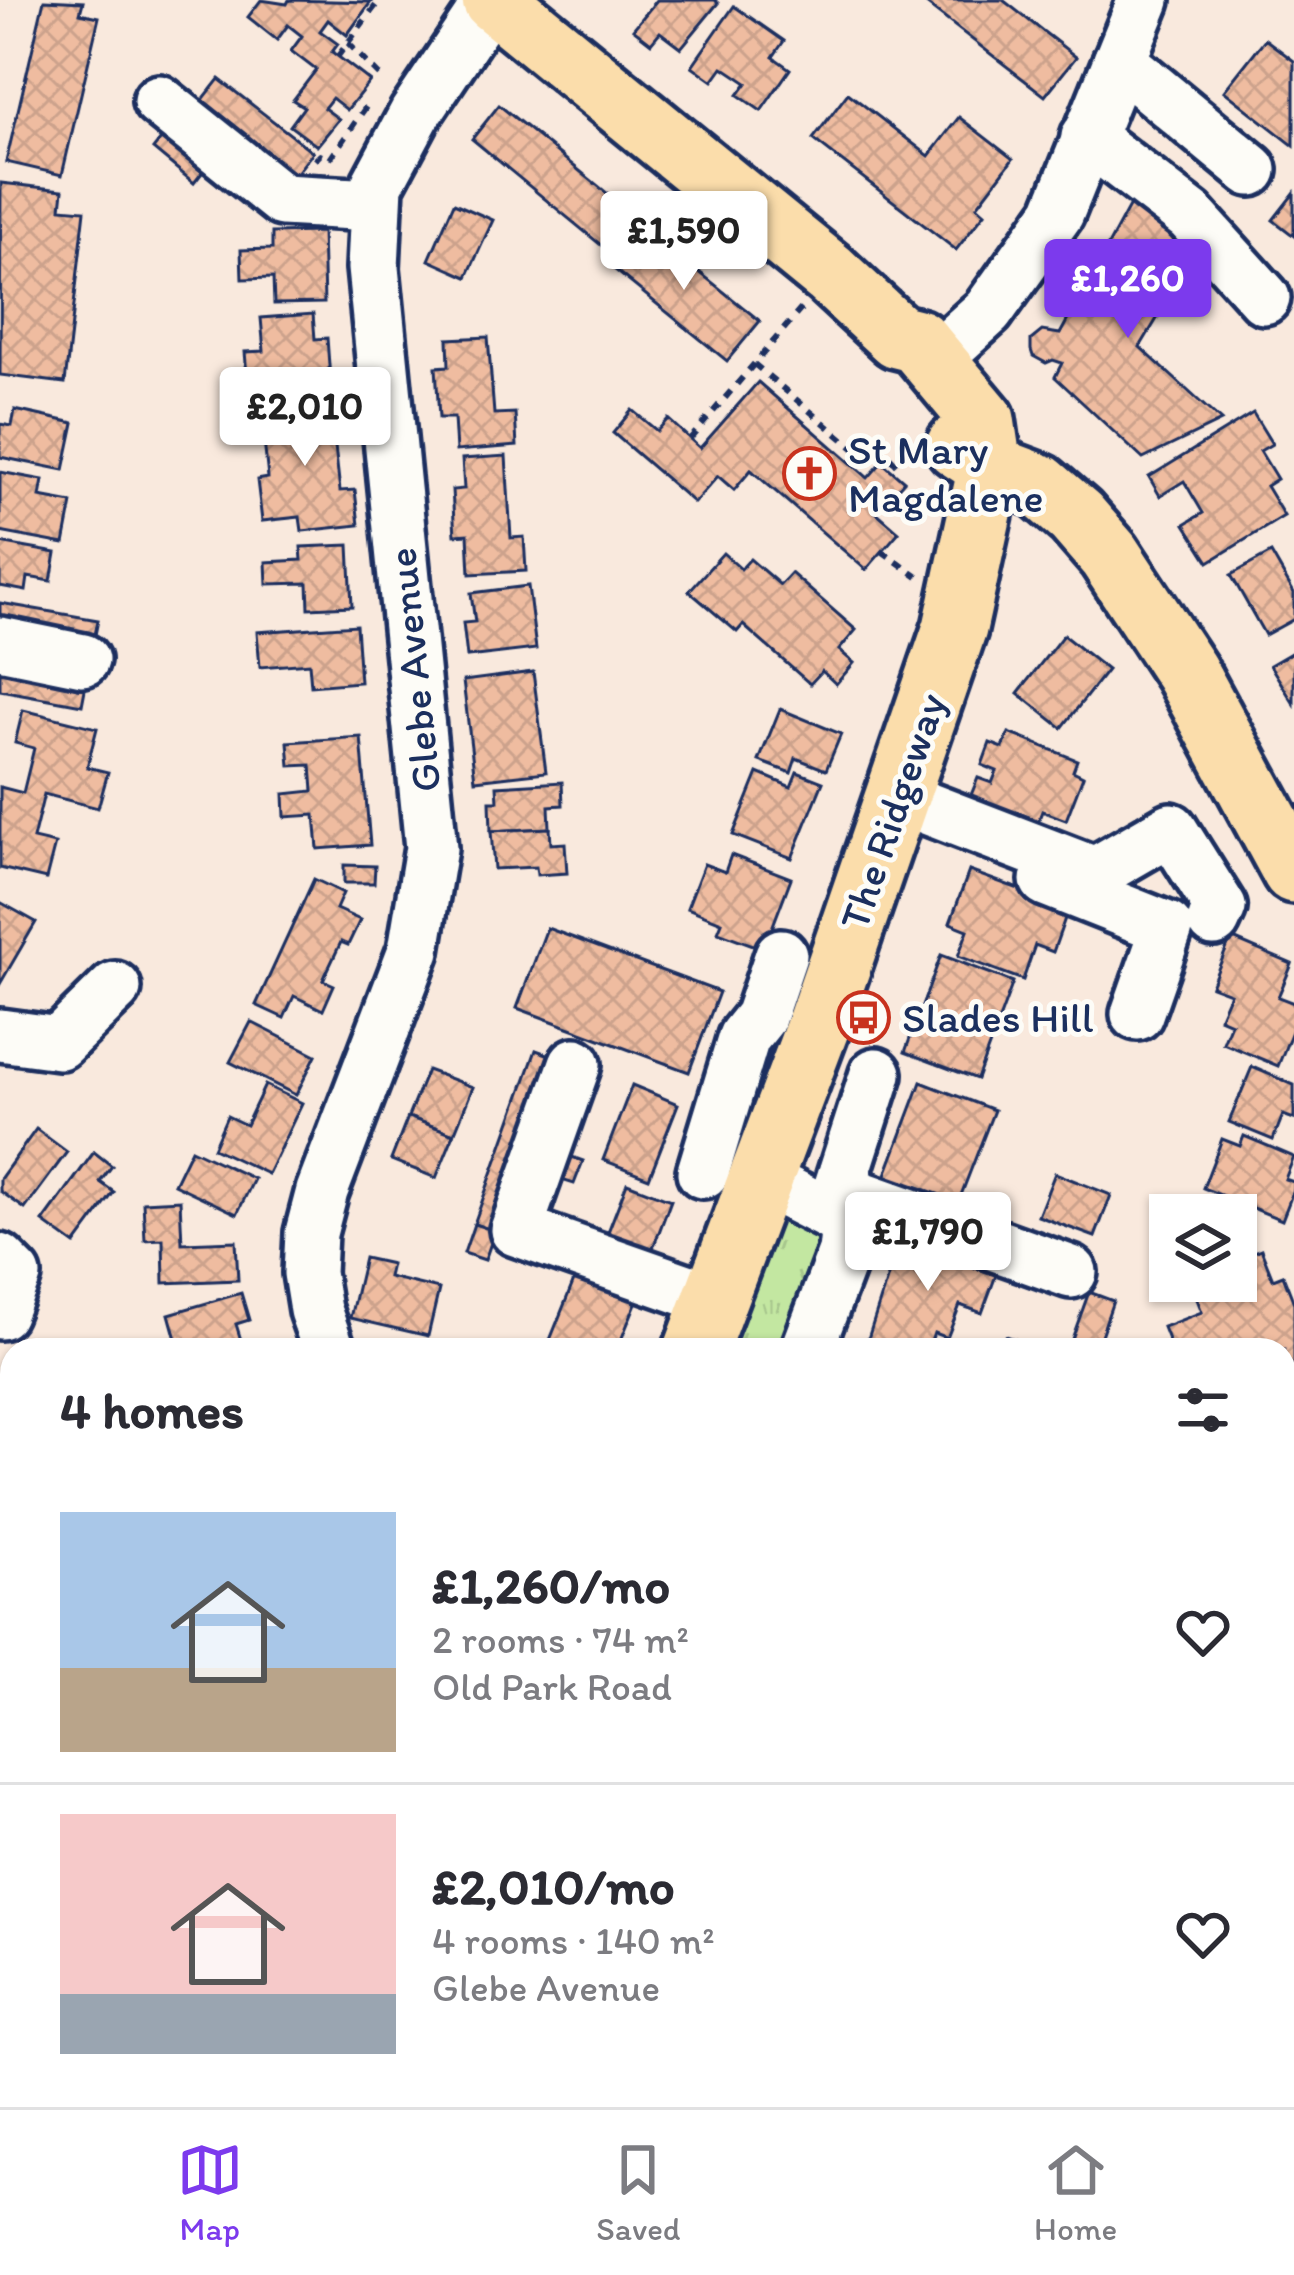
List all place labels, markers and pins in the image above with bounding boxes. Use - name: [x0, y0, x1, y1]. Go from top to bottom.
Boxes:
- pin: £1,590: [586, 191, 782, 293]
- pin: £1,260: [1030, 239, 1226, 341]
- pin: £2,010: [207, 367, 403, 469]
- place label: St Mary Magdalene: [848, 424, 1043, 523]
- church icon: St Mary Magdalene: [781, 445, 837, 501]
- bus stop icon: Slades Hill: [835, 989, 891, 1045]
- place label: Slades Hill: [902, 992, 1094, 1043]
- pin: £1,790: [830, 1192, 1026, 1294]

